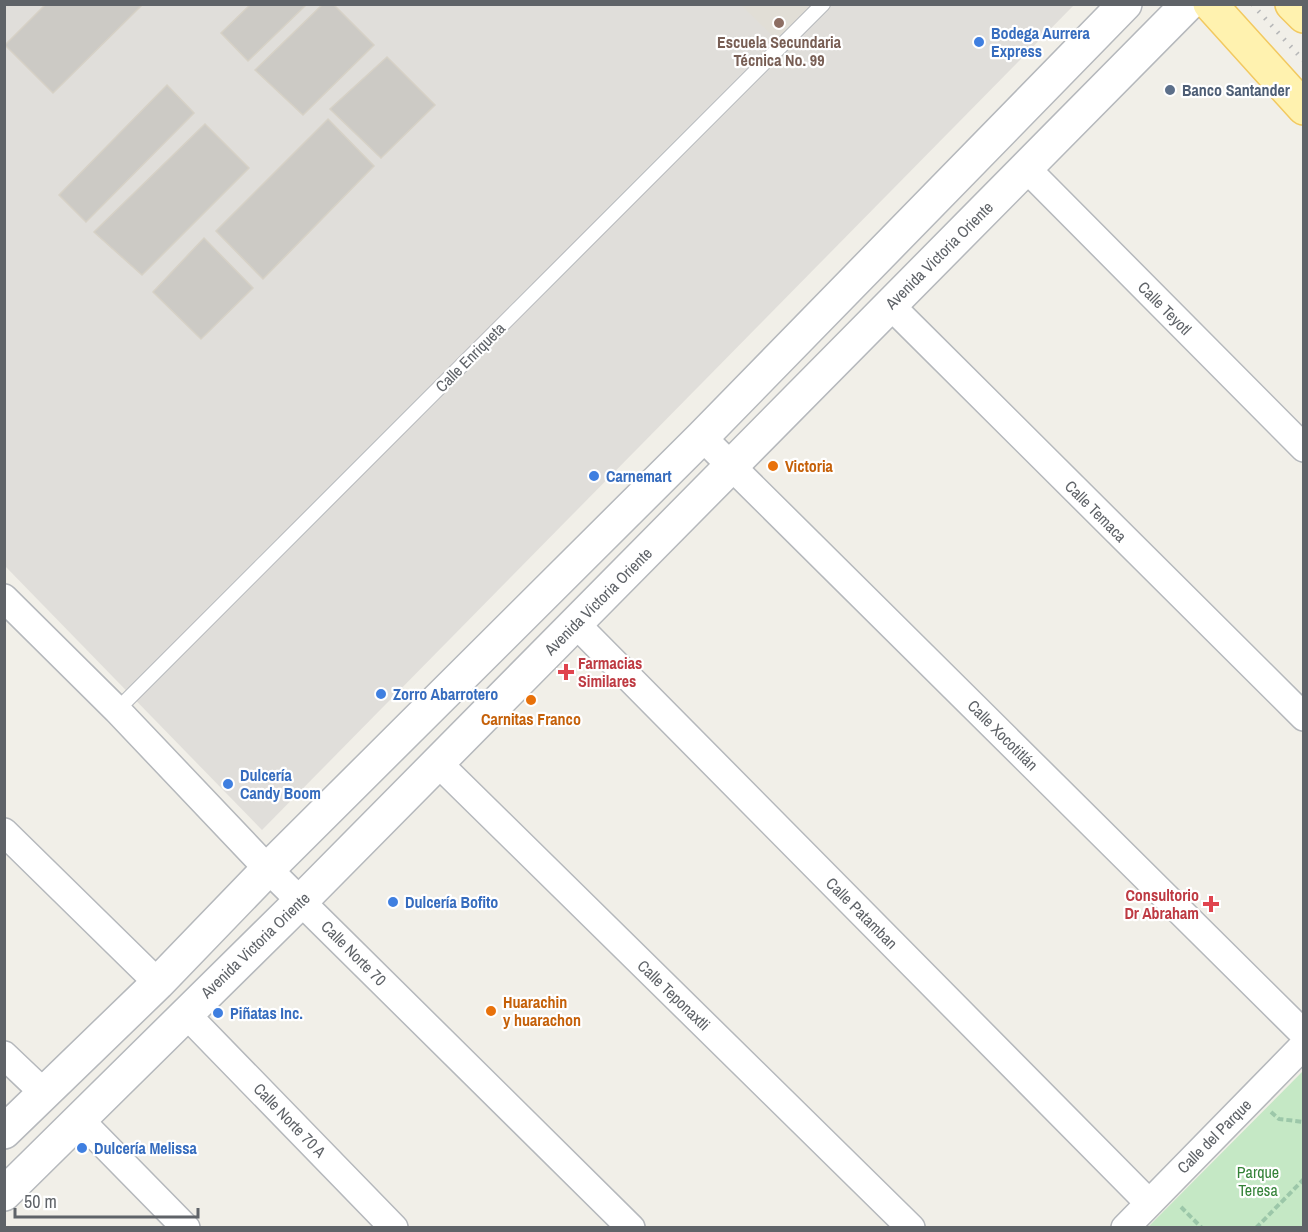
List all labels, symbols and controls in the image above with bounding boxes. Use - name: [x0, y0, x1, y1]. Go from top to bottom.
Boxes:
- marker: Escuela Secundaria Técnica No. 99: [772, 16, 786, 30]
- place label: Bodega Aurrera Express: [991, 22, 1090, 62]
- place label: Escuela Secundaria Técnica No. 99: [717, 31, 842, 71]
- marker: Bodega Aurrera Express: [972, 35, 986, 49]
- place label: Banco Santander: [1182, 79, 1291, 101]
- marker: Banco Santander: [1163, 83, 1177, 97]
- street label: Avenida Victoria Oriente: [880, 196, 998, 314]
- street label: Calle Teyotl: [1133, 276, 1197, 340]
- street label: Calle Enriqueta: [430, 317, 510, 397]
- place label: Victoria: [785, 455, 834, 477]
- marker: Victoria: [766, 459, 780, 473]
- place label: Carnemart: [606, 465, 672, 487]
- marker: Carnemart: [587, 469, 601, 483]
- street label: Calle Temaca: [1060, 475, 1132, 547]
- street label: Avenida Victoria Oriente: [539, 542, 657, 660]
- place label: Farmacias Similares: [578, 652, 642, 692]
- marker: Farmacias Similares: [559, 665, 573, 679]
- place label: Zorro Abarrotero: [393, 683, 498, 705]
- marker: Zorro Abarrotero: [374, 687, 388, 701]
- marker: Carnitas Franco: [524, 693, 538, 707]
- street label: Calle Xocotitlán: [963, 695, 1043, 775]
- place label: Carnitas Franco: [481, 708, 581, 730]
- place label: Dulcería Candy Boom: [240, 764, 321, 804]
- marker: Dulcería Candy Boom: [221, 777, 235, 791]
- street label: Calle Patamban: [821, 872, 903, 954]
- place label: Consultorio Dr Abraham: [1124, 884, 1199, 924]
- street label: Avenida Victoria Oriente: [195, 887, 314, 1004]
- place label: Dulcería Bofito: [405, 891, 498, 913]
- marker: Dulcería Bofito: [386, 895, 400, 909]
- marker: Consultorio Dr Abraham: [1204, 897, 1218, 911]
- street label: Calle Norte 70: [317, 916, 391, 990]
- street label: Calle Teponaxtli: [633, 955, 715, 1035]
- place label: Huarachin y huarachon: [503, 991, 581, 1031]
- place label: Piñatas Inc.: [230, 1002, 303, 1024]
- marker: Huarachin y huarachon: [484, 1004, 498, 1018]
- marker: Piñatas Inc.: [211, 1006, 225, 1020]
- street label: Calle Norte 70 A: [249, 1078, 331, 1162]
- street label: Calle del Parque: [1172, 1094, 1256, 1178]
- place label: Dulcería Melissa: [94, 1137, 198, 1159]
- marker: Dulcería Melissa: [75, 1141, 89, 1155]
- park label: Parque Teresa: [1237, 1161, 1279, 1201]
- scale bar: [15, 1181, 198, 1219]
- text: 50 m: [24, 1189, 57, 1214]

